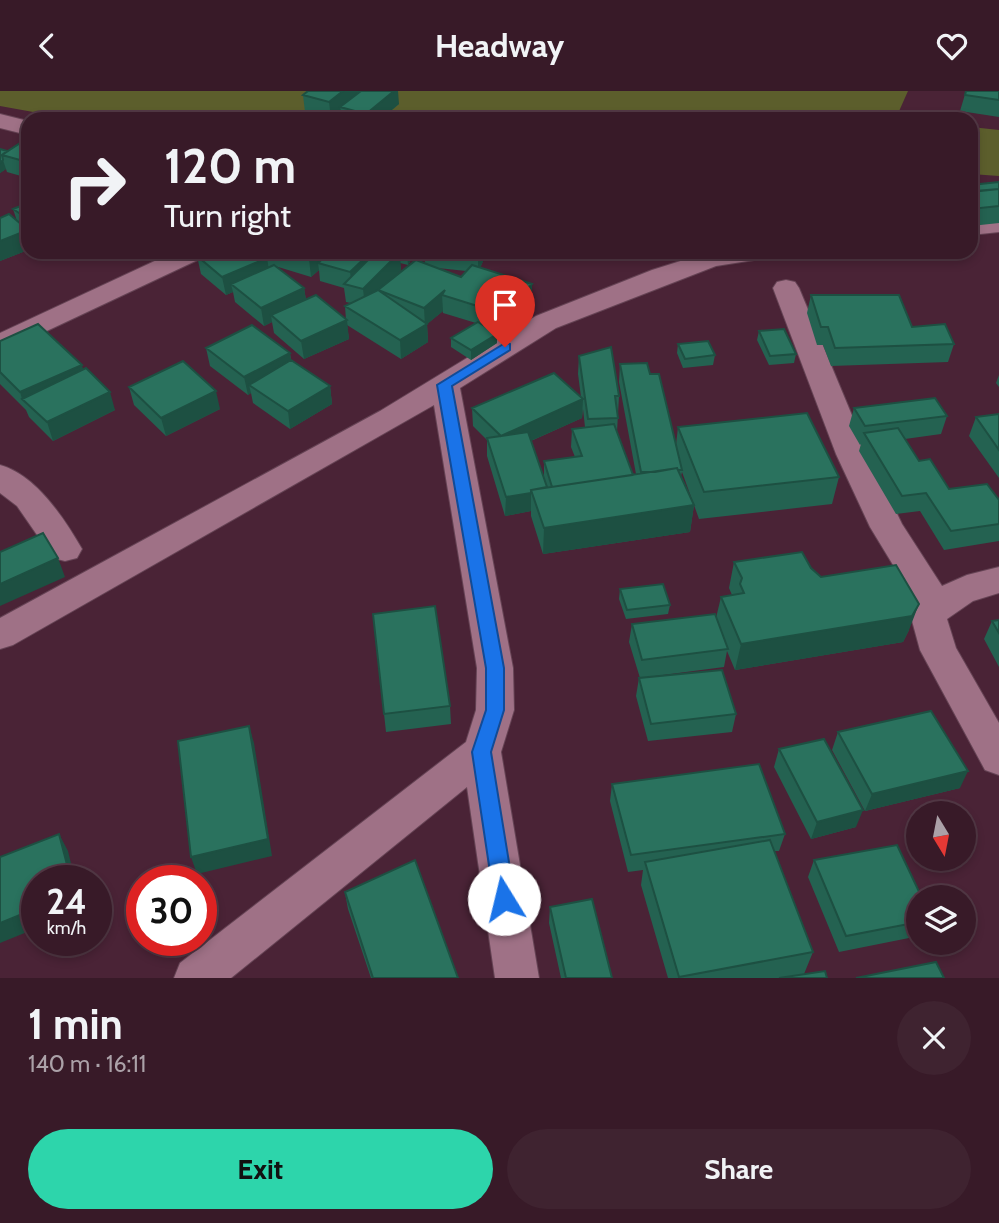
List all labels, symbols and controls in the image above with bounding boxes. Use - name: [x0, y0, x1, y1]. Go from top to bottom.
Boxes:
- text: Headway: [435, 26, 564, 65]
- icon: back: [28, 27, 66, 65]
- icon: heart: [933, 27, 971, 65]
- text: 120 m: [164, 136, 296, 195]
- icon: right: [49, 140, 140, 231]
- text: Turn right: [164, 196, 291, 235]
- pin: [475, 275, 535, 347]
- icon: arrive: [486, 286, 524, 324]
- north arrow: [906, 801, 976, 871]
- map controls: [906, 801, 976, 955]
- position arrow: [467, 862, 541, 936]
- speed limit sign: 30: [126, 865, 217, 956]
- text: 24: [46, 880, 87, 923]
- button: layers: [906, 885, 976, 955]
- text: km/h: [47, 917, 86, 939]
- text: 1 min: [28, 998, 123, 1050]
- button: close: [897, 1001, 971, 1075]
- text: 140 m · 16:11: [28, 1050, 146, 1078]
- button: Exit: [28, 1129, 493, 1209]
- button: Share: [507, 1129, 971, 1209]

